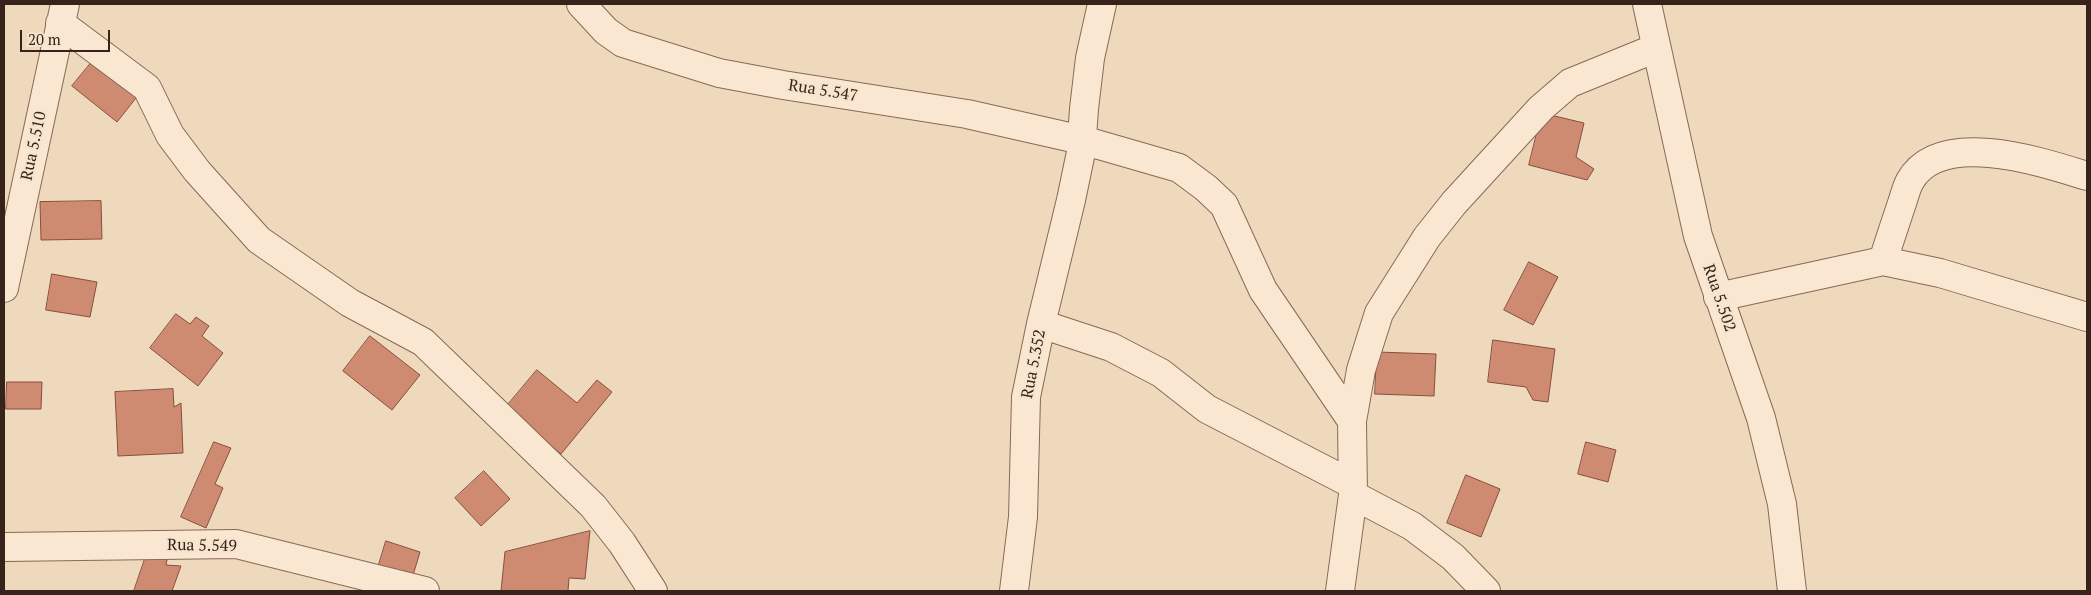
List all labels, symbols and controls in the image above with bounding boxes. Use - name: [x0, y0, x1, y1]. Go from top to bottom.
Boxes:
- scale bar: [22, 20, 112, 52]
- text: 20 m: [28, 29, 61, 49]
- street label: Rua 5.547: [787, 76, 859, 106]
- street label: Rua 5.510: [17, 110, 51, 182]
- street label: Rua 5.502: [1699, 262, 1739, 334]
- street label: Rua 5.352: [1018, 328, 1050, 400]
- street label: Rua 5.549: [167, 536, 237, 556]

